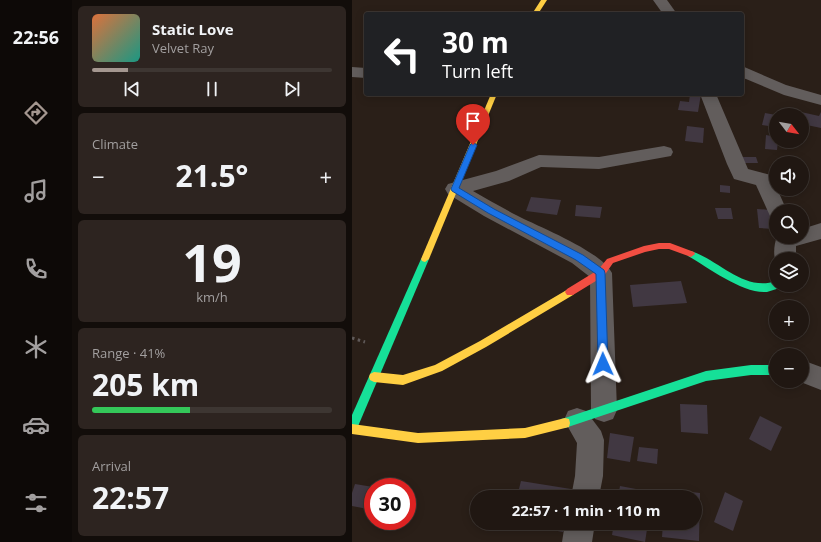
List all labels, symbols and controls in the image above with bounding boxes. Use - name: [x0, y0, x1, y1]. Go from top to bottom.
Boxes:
- text: Static Love: [152, 19, 234, 39]
- text: 30 m: [442, 23, 509, 61]
- text: 22:56: [13, 25, 59, 49]
- icon: left: [376, 28, 428, 80]
- text: Velvet Ray: [152, 39, 214, 57]
- text: Turn left: [442, 59, 513, 83]
- icon: previous: [121, 78, 143, 100]
- icon: pause: [201, 78, 223, 100]
- icon: next: [281, 78, 303, 100]
- icon: directions: [22, 99, 50, 127]
- pin: [456, 104, 490, 145]
- north arrow: [769, 108, 809, 148]
- map controls: [769, 108, 809, 388]
- icon: arrive: [462, 110, 484, 132]
- text: Climate: [92, 135, 138, 153]
- text: 21.5°: [176, 155, 248, 196]
- button: sound: [769, 156, 809, 196]
- text: −: [92, 161, 105, 191]
- text: +: [319, 161, 332, 191]
- icon: music: [22, 177, 50, 205]
- button: search: [769, 204, 809, 244]
- text: 19: [182, 226, 242, 297]
- button: layers: [769, 252, 809, 292]
- icon: phone: [22, 255, 50, 283]
- text: km/h: [196, 288, 228, 306]
- button: +: [769, 300, 809, 340]
- icon: climate: [22, 333, 50, 361]
- position arrow: [582, 343, 624, 385]
- text: Range · 41%: [92, 344, 165, 362]
- button: −: [769, 348, 809, 388]
- text: 205 km: [92, 364, 199, 405]
- icon: car: [22, 411, 50, 439]
- text: Arrival: [92, 457, 131, 475]
- text: 22:57: [92, 477, 169, 518]
- speed limit sign: 30: [364, 478, 416, 530]
- icon: filters: [22, 489, 50, 517]
- text: 22:57 · 1 min · 110 m: [512, 500, 660, 520]

